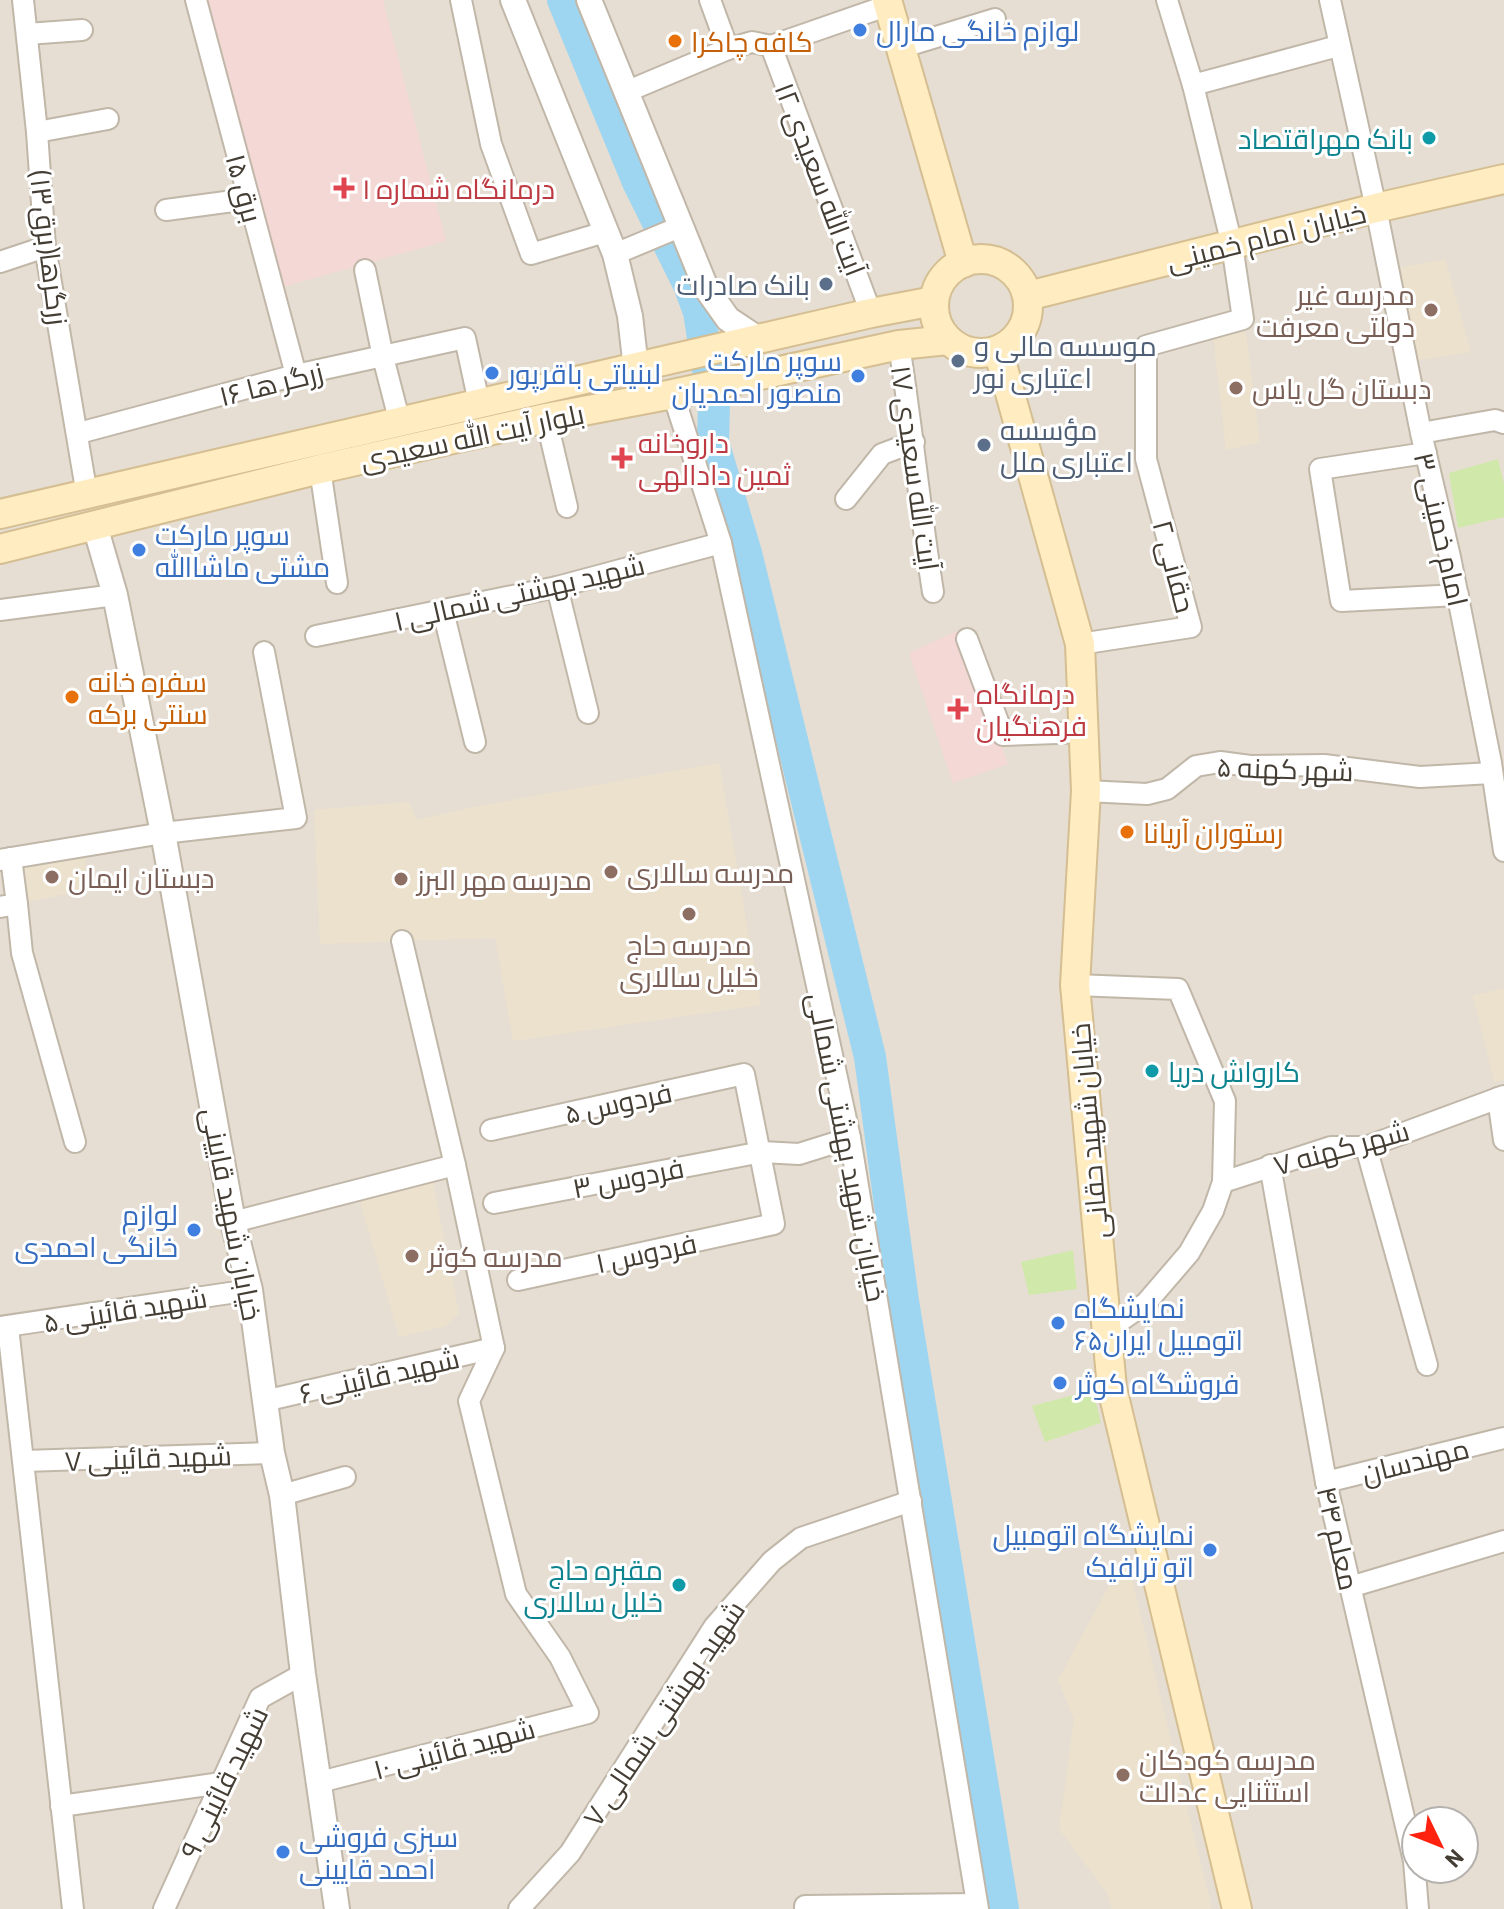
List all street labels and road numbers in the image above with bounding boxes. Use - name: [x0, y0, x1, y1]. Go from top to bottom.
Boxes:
- street label: آیت الله سعیدی ۱۲: [768, 77, 874, 281]
- street label: برق ۱۵: [219, 150, 270, 226]
- street label: زرگرها(برق۱۳): [23, 168, 76, 327]
- street label: خیابان امام خمینی: [1163, 195, 1370, 281]
- street label: زرگر ها ۱۶: [216, 354, 326, 412]
- street label: آیت الله سعیدی ۱۷: [884, 363, 947, 574]
- street label: بلوار آیت الله سعیدی: [357, 396, 587, 477]
- street label: امام خمینی ۳: [1404, 449, 1476, 610]
- street label: حقانی ۲: [1145, 516, 1204, 616]
- street label: شهید بهشتی شمالی ۱: [390, 547, 648, 638]
- street label: شهر کهنه ۵: [1216, 749, 1354, 788]
- street label: خیابان شهید بهشتی شمالی: [800, 990, 895, 1304]
- street label: خیابان شهید حقانی: [1062, 1022, 1115, 1240]
- street label: فردوس ۵: [561, 1074, 675, 1131]
- street label: خیابان شهید قایینی: [195, 1105, 270, 1324]
- street label: شهر کهنه ۷: [1269, 1113, 1413, 1182]
- street label: فردوس ۳: [569, 1150, 687, 1205]
- street label: فردوس ۱: [592, 1225, 700, 1280]
- street label: شهید قائینی ۵: [41, 1279, 209, 1340]
- street label: شهید قائینی ۶: [296, 1340, 463, 1411]
- street label: مهندسان: [1358, 1430, 1473, 1491]
- street label: شهید قائینی ۷: [64, 1437, 232, 1478]
- street label: معلم ۴۴: [1307, 1483, 1367, 1594]
- street label: شهید بهشتی شمالی ۷: [575, 1594, 752, 1833]
- street label: شهید قائینی ۹: [172, 1701, 275, 1864]
- street label: شهید قائینی ۱۰: [370, 1710, 539, 1787]

